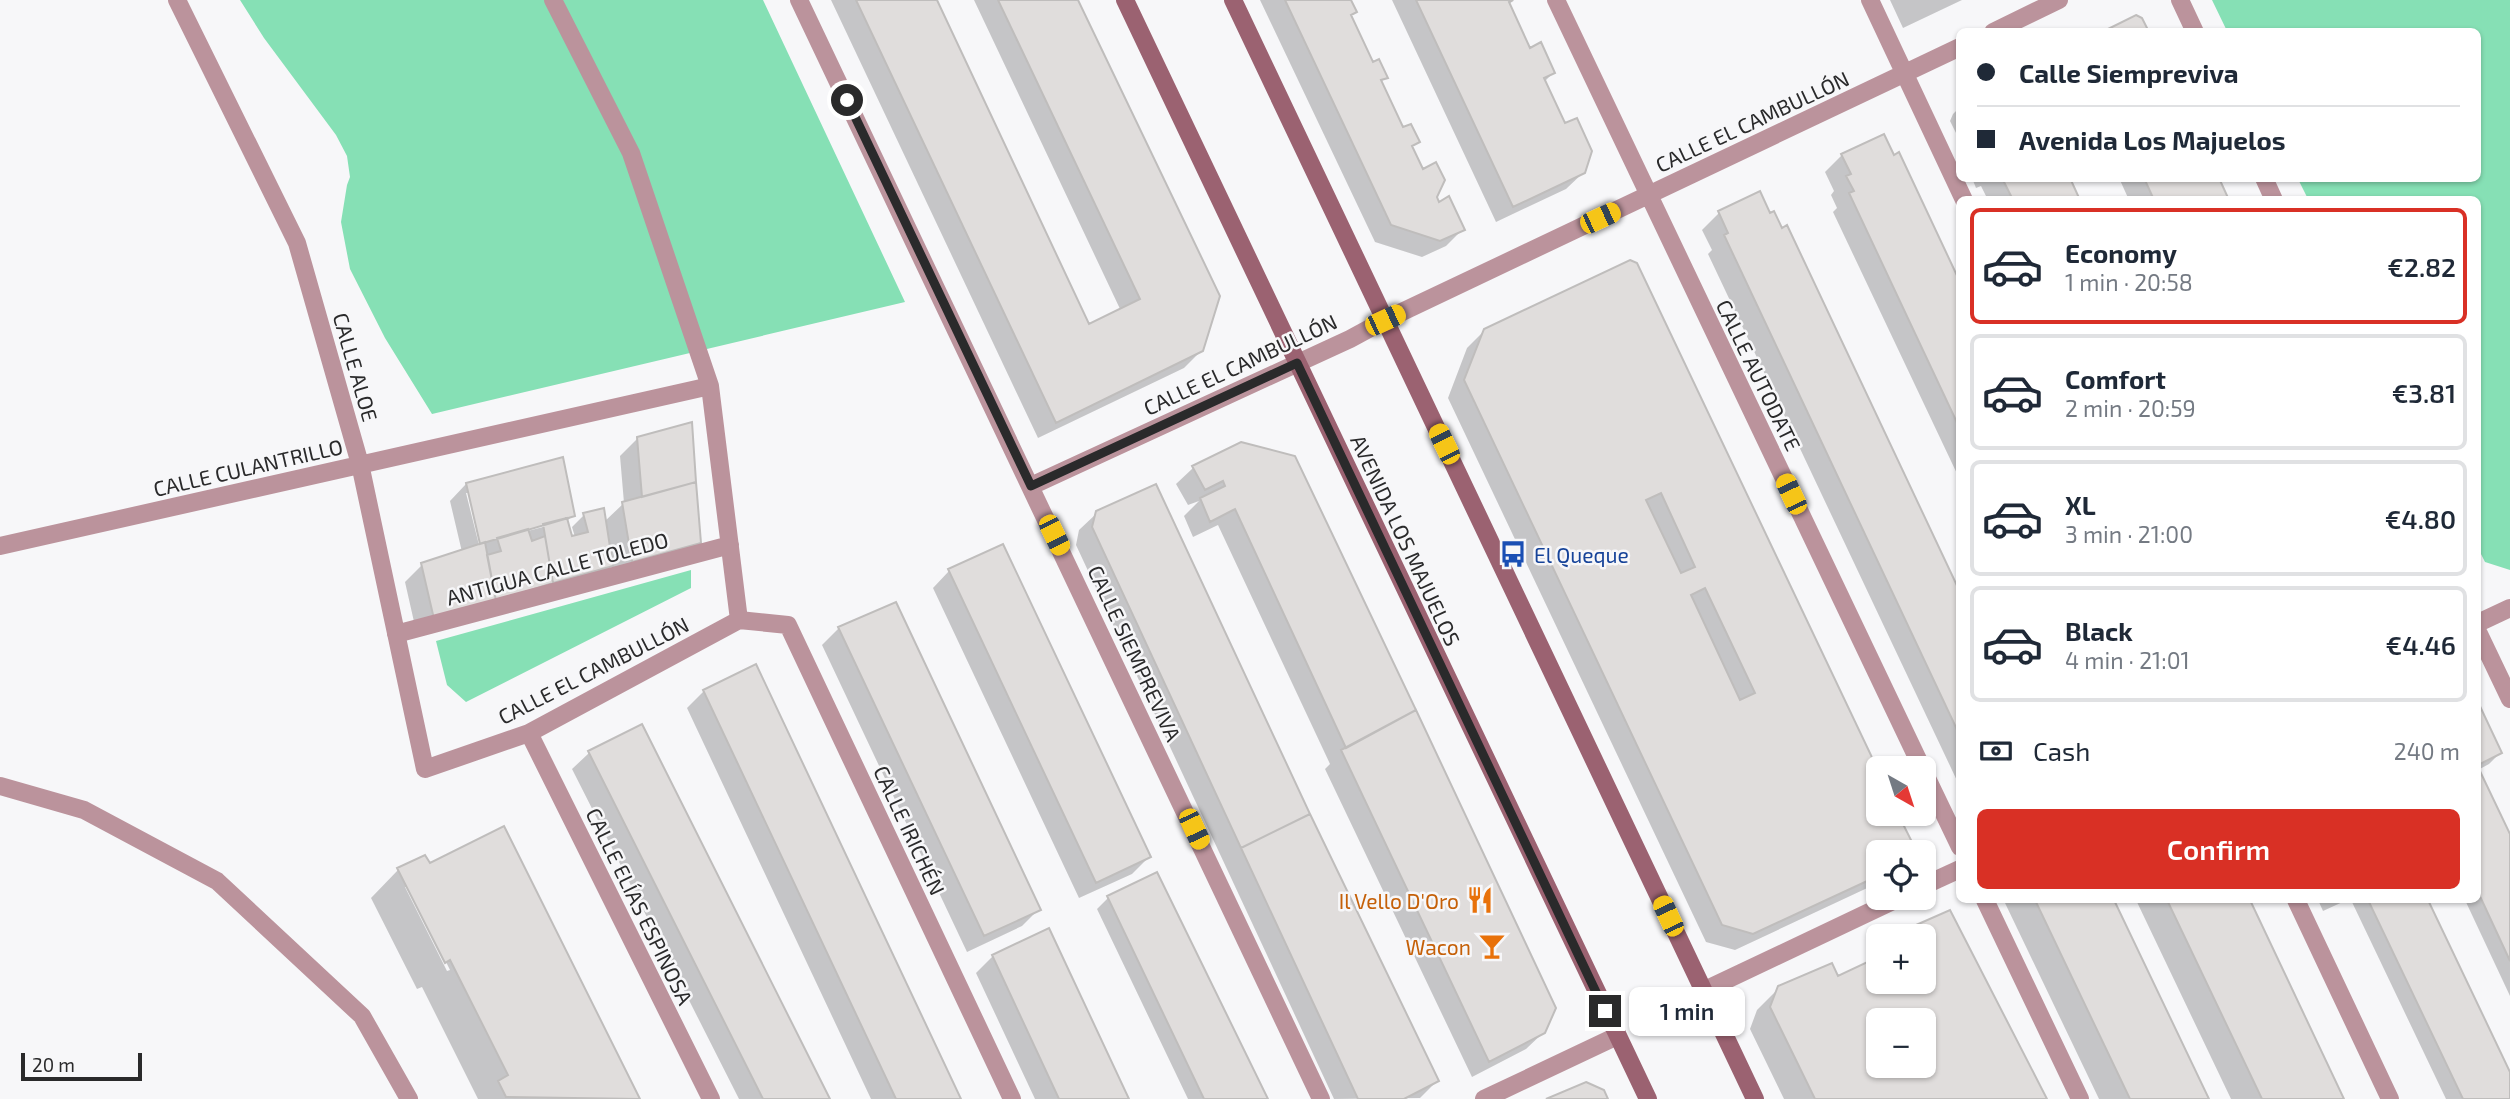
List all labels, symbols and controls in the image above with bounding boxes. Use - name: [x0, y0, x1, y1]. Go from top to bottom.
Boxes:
- text: Calle Siempreviva: [2019, 57, 2239, 88]
- street label: CALLE EL CAMBULLÓN: [1651, 65, 1853, 177]
- route start: [831, 84, 863, 116]
- text: Avenida Los Majuelos: [2019, 124, 2286, 155]
- car: [1577, 200, 1624, 236]
- icon: car: [1981, 235, 2044, 298]
- text: Economy: [2065, 237, 2177, 268]
- text: €2.82: [2387, 251, 2456, 282]
- text: 1 min · 20:58: [2065, 268, 2193, 296]
- street label: CALLE AUTODATE: [1712, 295, 1806, 455]
- car: [1362, 302, 1409, 338]
- street label: CALLE EL CAMBULLÓN: [1139, 308, 1341, 420]
- street label: CALLE ALOE: [329, 310, 383, 424]
- icon: car: [1981, 361, 2044, 424]
- text: Comfort: [2065, 363, 2166, 394]
- text: €3.81: [2392, 377, 2456, 408]
- text: 2 min · 20:59: [2065, 394, 2196, 422]
- car: [1426, 421, 1463, 467]
- street label: AVENIDA LOS MAJUELOS: [1346, 431, 1466, 649]
- street label: CALLE CULANTRILLO: [151, 433, 345, 501]
- car: [1773, 471, 1810, 517]
- icon: car: [1981, 487, 2044, 550]
- text: XL: [2065, 489, 2096, 520]
- text: €4.80: [2385, 503, 2456, 534]
- car: [1036, 512, 1073, 558]
- text: 3 min · 21:00: [2065, 520, 2193, 548]
- street label: ANTIGUA CALLE TOLEDO: [443, 526, 671, 610]
- bus stop icon: El Queque: [1498, 539, 1528, 569]
- place label: El Queque: [1534, 542, 1629, 568]
- street label: CALLE SIEMPREVIVA: [1083, 561, 1187, 745]
- street label: CALLE EL CAMBULLÓN: [494, 611, 692, 729]
- icon: car: [1981, 613, 2044, 676]
- text: Black: [2065, 615, 2133, 646]
- text: €4.46: [2386, 629, 2456, 660]
- text: 4 min · 21:01: [2065, 646, 2190, 674]
- icon: cash: [1977, 732, 2015, 770]
- text: Cash: [2033, 735, 2090, 766]
- text: 240 m: [2394, 737, 2460, 765]
- north arrow: [1866, 756, 1936, 826]
- map controls: [1866, 756, 1936, 1078]
- street label: CALLE IRICHÉN: [869, 761, 951, 899]
- street label: CALLE ELÍAS ESPINOSA: [581, 804, 699, 1008]
- car: [1176, 806, 1213, 852]
- button: Confirm: [1977, 809, 2460, 889]
- button: locate: [1866, 840, 1936, 910]
- restaurant icon: Il Vello D'Oro: [1465, 885, 1495, 915]
- place label: Il Vello D'Oro: [1339, 888, 1459, 913]
- car: [1650, 893, 1687, 939]
- button: +: [1866, 924, 1936, 994]
- bar icon: Wacon: [1477, 931, 1507, 961]
- place label: Wacon: [1406, 934, 1471, 959]
- callout: 1 min: [1630, 986, 1745, 1036]
- route end: [1589, 995, 1621, 1027]
- text: 1 min: [1660, 997, 1714, 1025]
- button: −: [1866, 1008, 1936, 1078]
- scale bar: [21, 1050, 142, 1082]
- text: 20 m: [32, 1053, 75, 1076]

